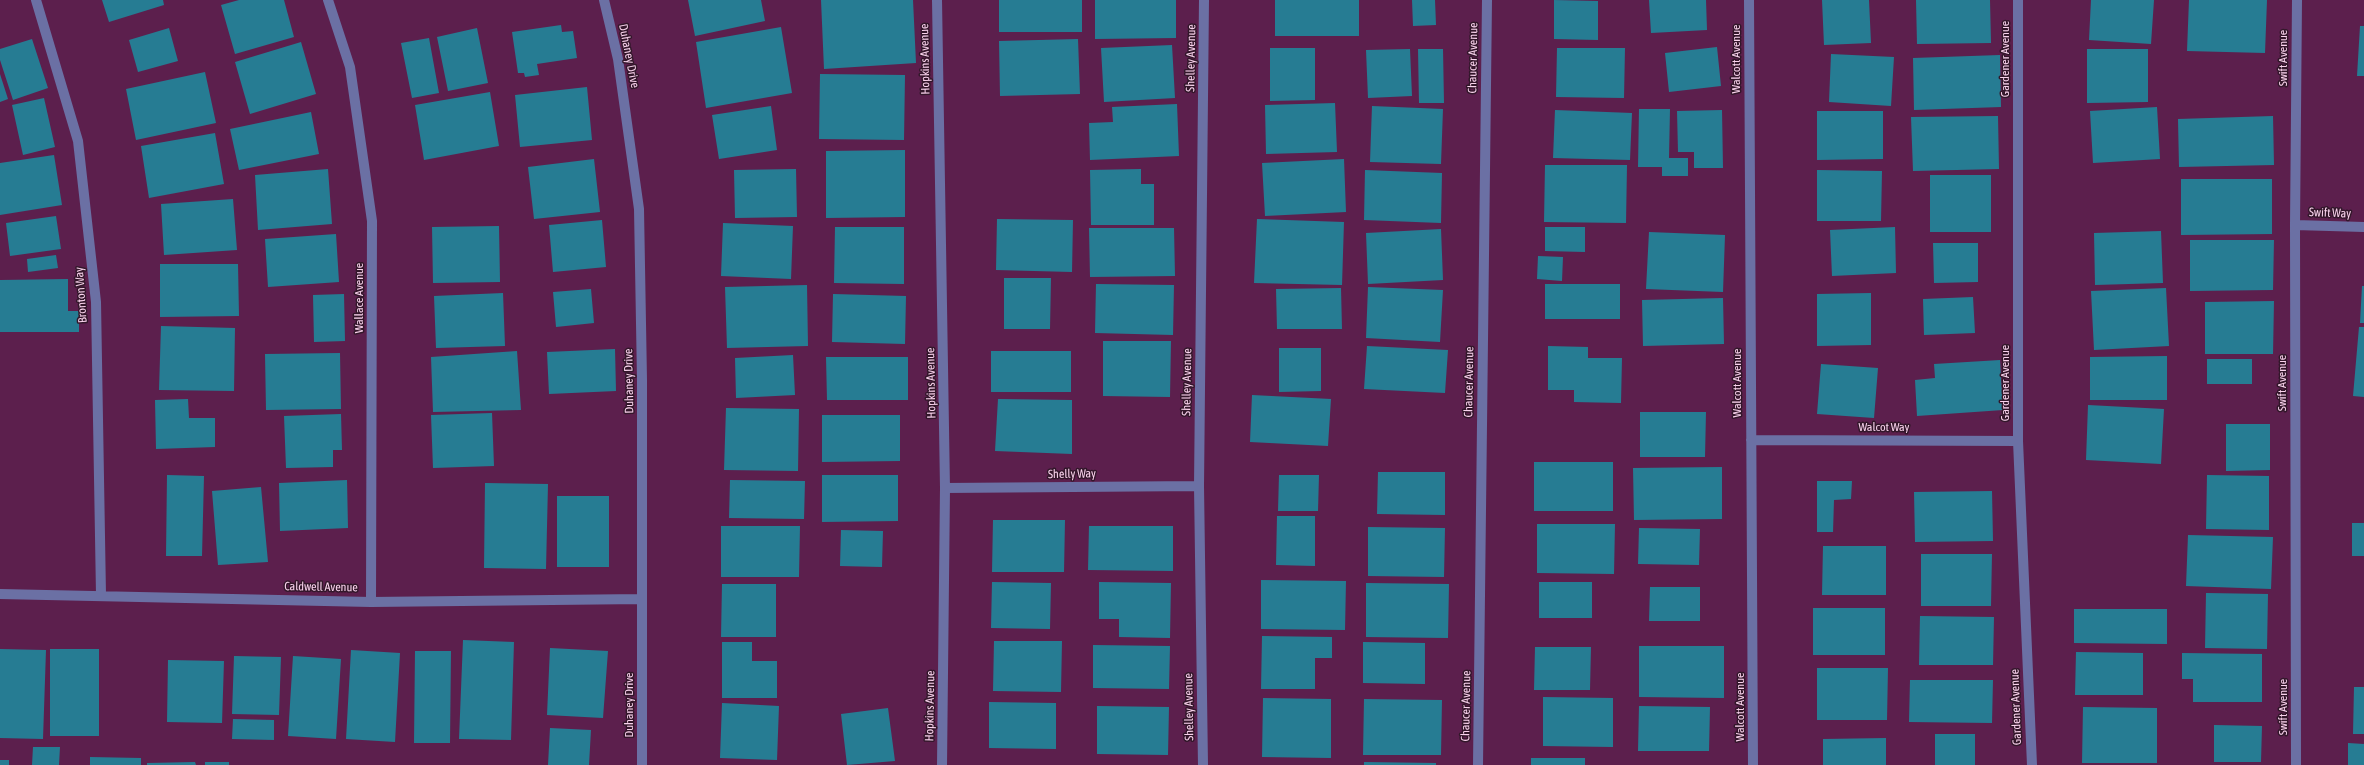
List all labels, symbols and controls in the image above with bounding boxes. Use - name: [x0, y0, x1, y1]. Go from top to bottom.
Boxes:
- street label: Gardener Avenue: [1998, 21, 2012, 97]
- street label: Chaucer Avenue: [1465, 22, 1481, 94]
- street label: Duhaney Drive: [616, 23, 642, 89]
- street label: Hopkins Avenue: [917, 23, 933, 95]
- street label: Shelley Avenue: [1183, 24, 1199, 92]
- street label: Walcott Avenue: [1729, 25, 1743, 93]
- street label: Swift Avenue: [2276, 30, 2290, 86]
- street label: Swift Way: [2309, 205, 2351, 221]
- street label: Wallace Avenue: [352, 263, 366, 333]
- street label: Bronton Way: [72, 267, 90, 323]
- street label: Gardener Avenue: [1998, 345, 2012, 421]
- street label: Chaucer Avenue: [1461, 346, 1477, 418]
- street label: Hopkins Avenue: [923, 347, 939, 419]
- street label: Duhaney Drive: [621, 348, 637, 414]
- street label: Shelley Avenue: [1179, 348, 1195, 416]
- street label: Walcott Avenue: [1730, 349, 1744, 417]
- street label: Swift Avenue: [2275, 355, 2289, 411]
- street label: Walcot Way: [1858, 420, 1910, 434]
- street label: Shelly Way: [1048, 466, 1096, 482]
- street label: Caldwell Avenue: [284, 579, 358, 595]
- street label: Gardener Avenue: [2007, 669, 2025, 745]
- street label: Hopkins Avenue: [922, 670, 938, 742]
- street label: Chaucer Avenue: [1458, 670, 1474, 742]
- street label: Duhaney Drive: [622, 673, 636, 737]
- street label: Shelley Avenue: [1181, 673, 1197, 741]
- street label: Walcott Avenue: [1733, 673, 1747, 741]
- street label: Swift Avenue: [2276, 679, 2290, 735]

